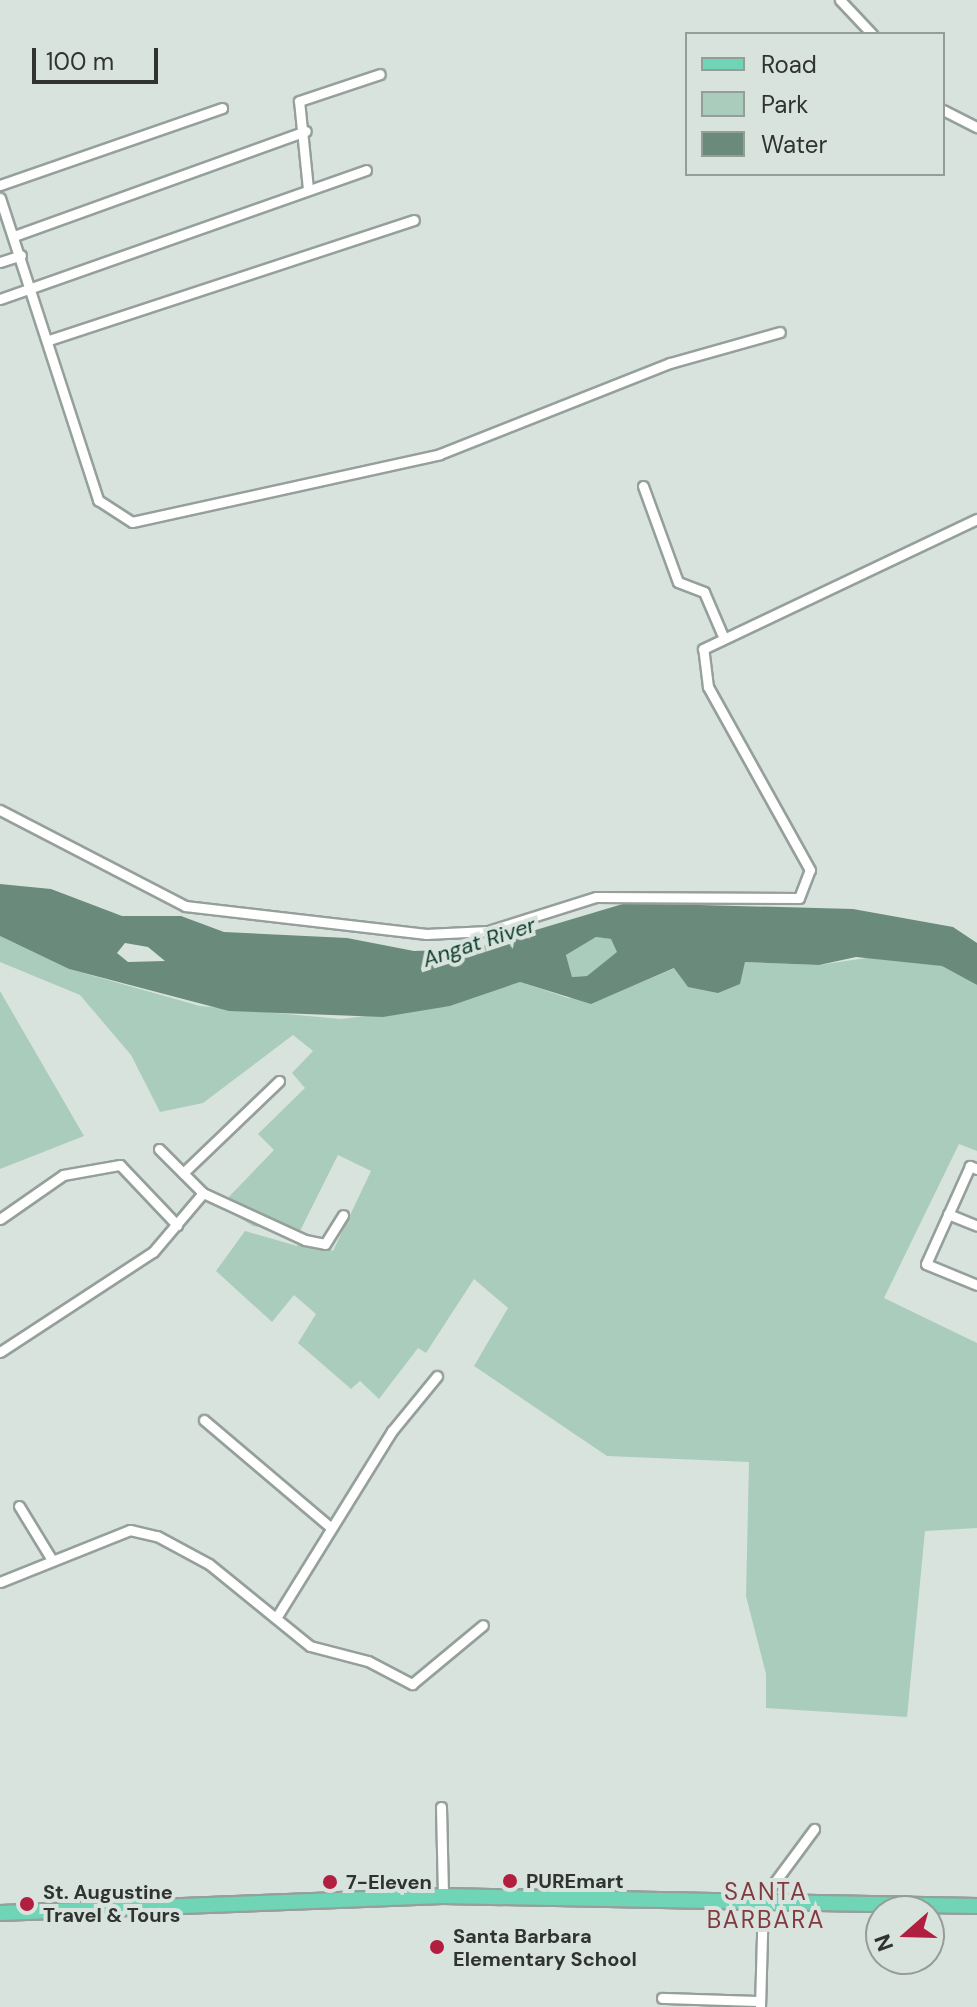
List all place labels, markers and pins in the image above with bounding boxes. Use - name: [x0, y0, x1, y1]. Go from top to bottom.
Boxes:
- place label: PUREmart: [526, 1869, 624, 1893]
- place label: 7-Eleven: [346, 1870, 432, 1894]
- marker: PUREmart: [501, 1872, 519, 1890]
- marker: 7-Eleven: [321, 1873, 339, 1891]
- place label: St. Augustine Travel & Tours: [43, 1880, 180, 1927]
- marker: St. Augustine Travel & Tours: [18, 1895, 36, 1913]
- place label: Santa Barbara Elementary School: [453, 1924, 637, 1971]
- marker: Santa Barbara Elementary School: [428, 1938, 446, 1956]

